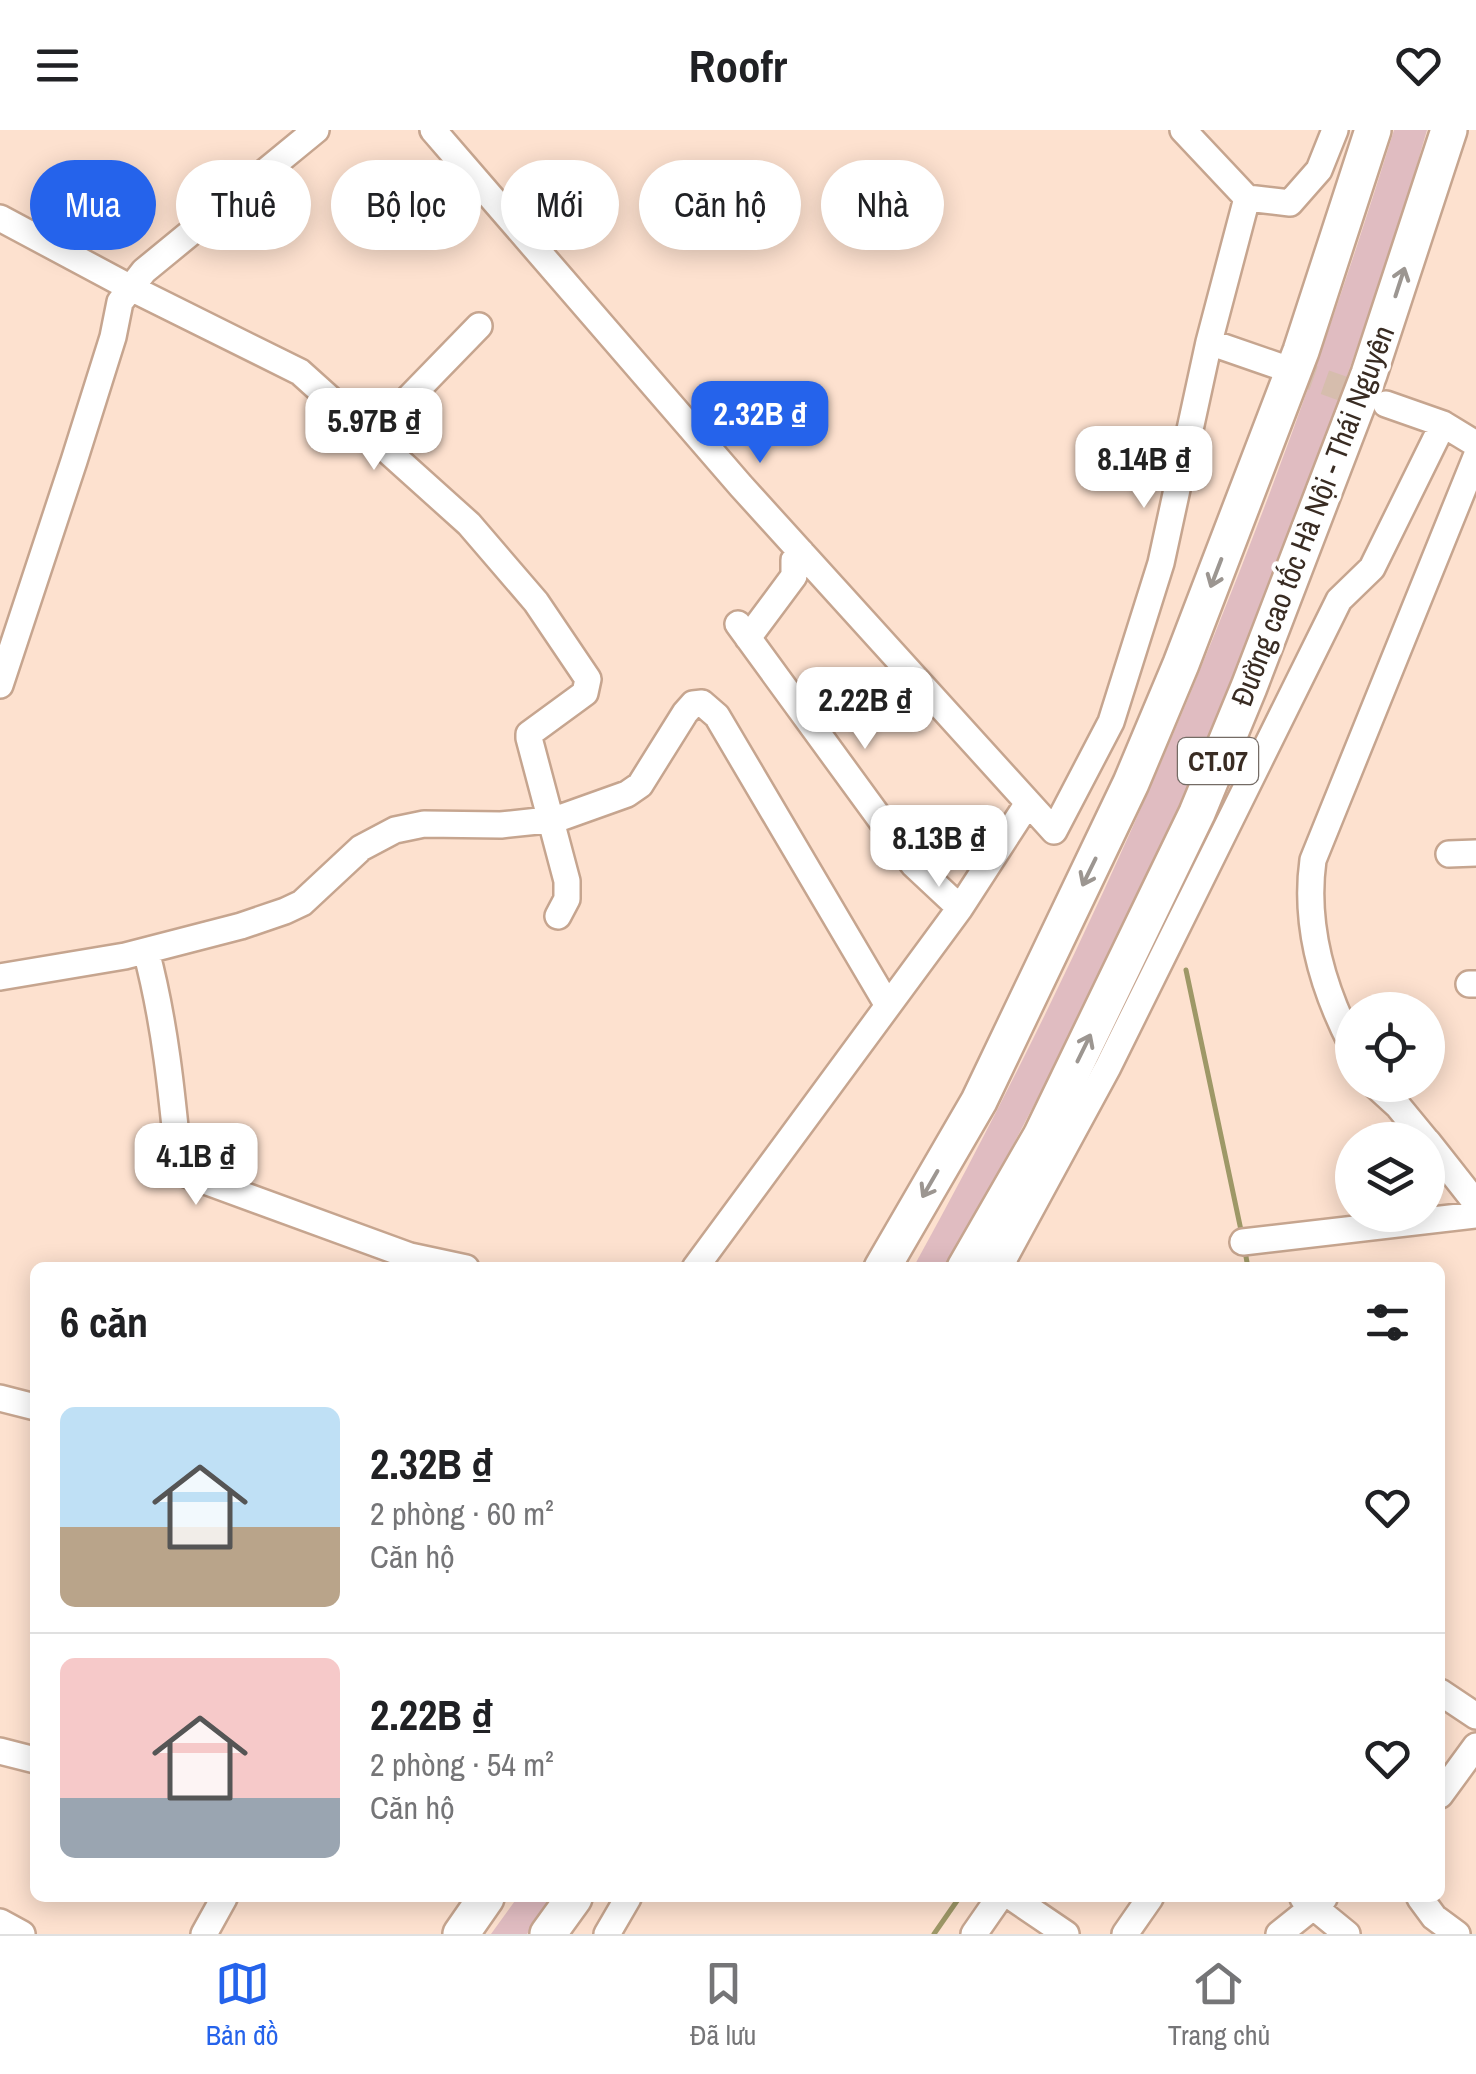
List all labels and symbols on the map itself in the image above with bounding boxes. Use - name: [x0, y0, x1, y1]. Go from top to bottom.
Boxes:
- one-way arrow: [1392, 266, 1410, 298]
- street label: Đường cao tốc Hà Nội - Thái Nguyên: [1221, 320, 1403, 712]
- pin: 2.32B ₫: [668, 381, 852, 466]
- pin: 5.97B ₫: [282, 388, 466, 473]
- pin: 8.14B ₫: [1052, 426, 1236, 511]
- one-way arrow: [1206, 556, 1224, 587]
- pin: 2.22B ₫: [773, 667, 957, 752]
- road number: CT.07: [1178, 738, 1258, 784]
- pin: 8.13B ₫: [847, 805, 1031, 890]
- one-way arrow: [1078, 856, 1097, 886]
- one-way arrow: [1075, 1034, 1094, 1064]
- pin: 4.1B ₫: [115, 1123, 277, 1208]
- one-way arrow: [920, 1169, 940, 1198]

